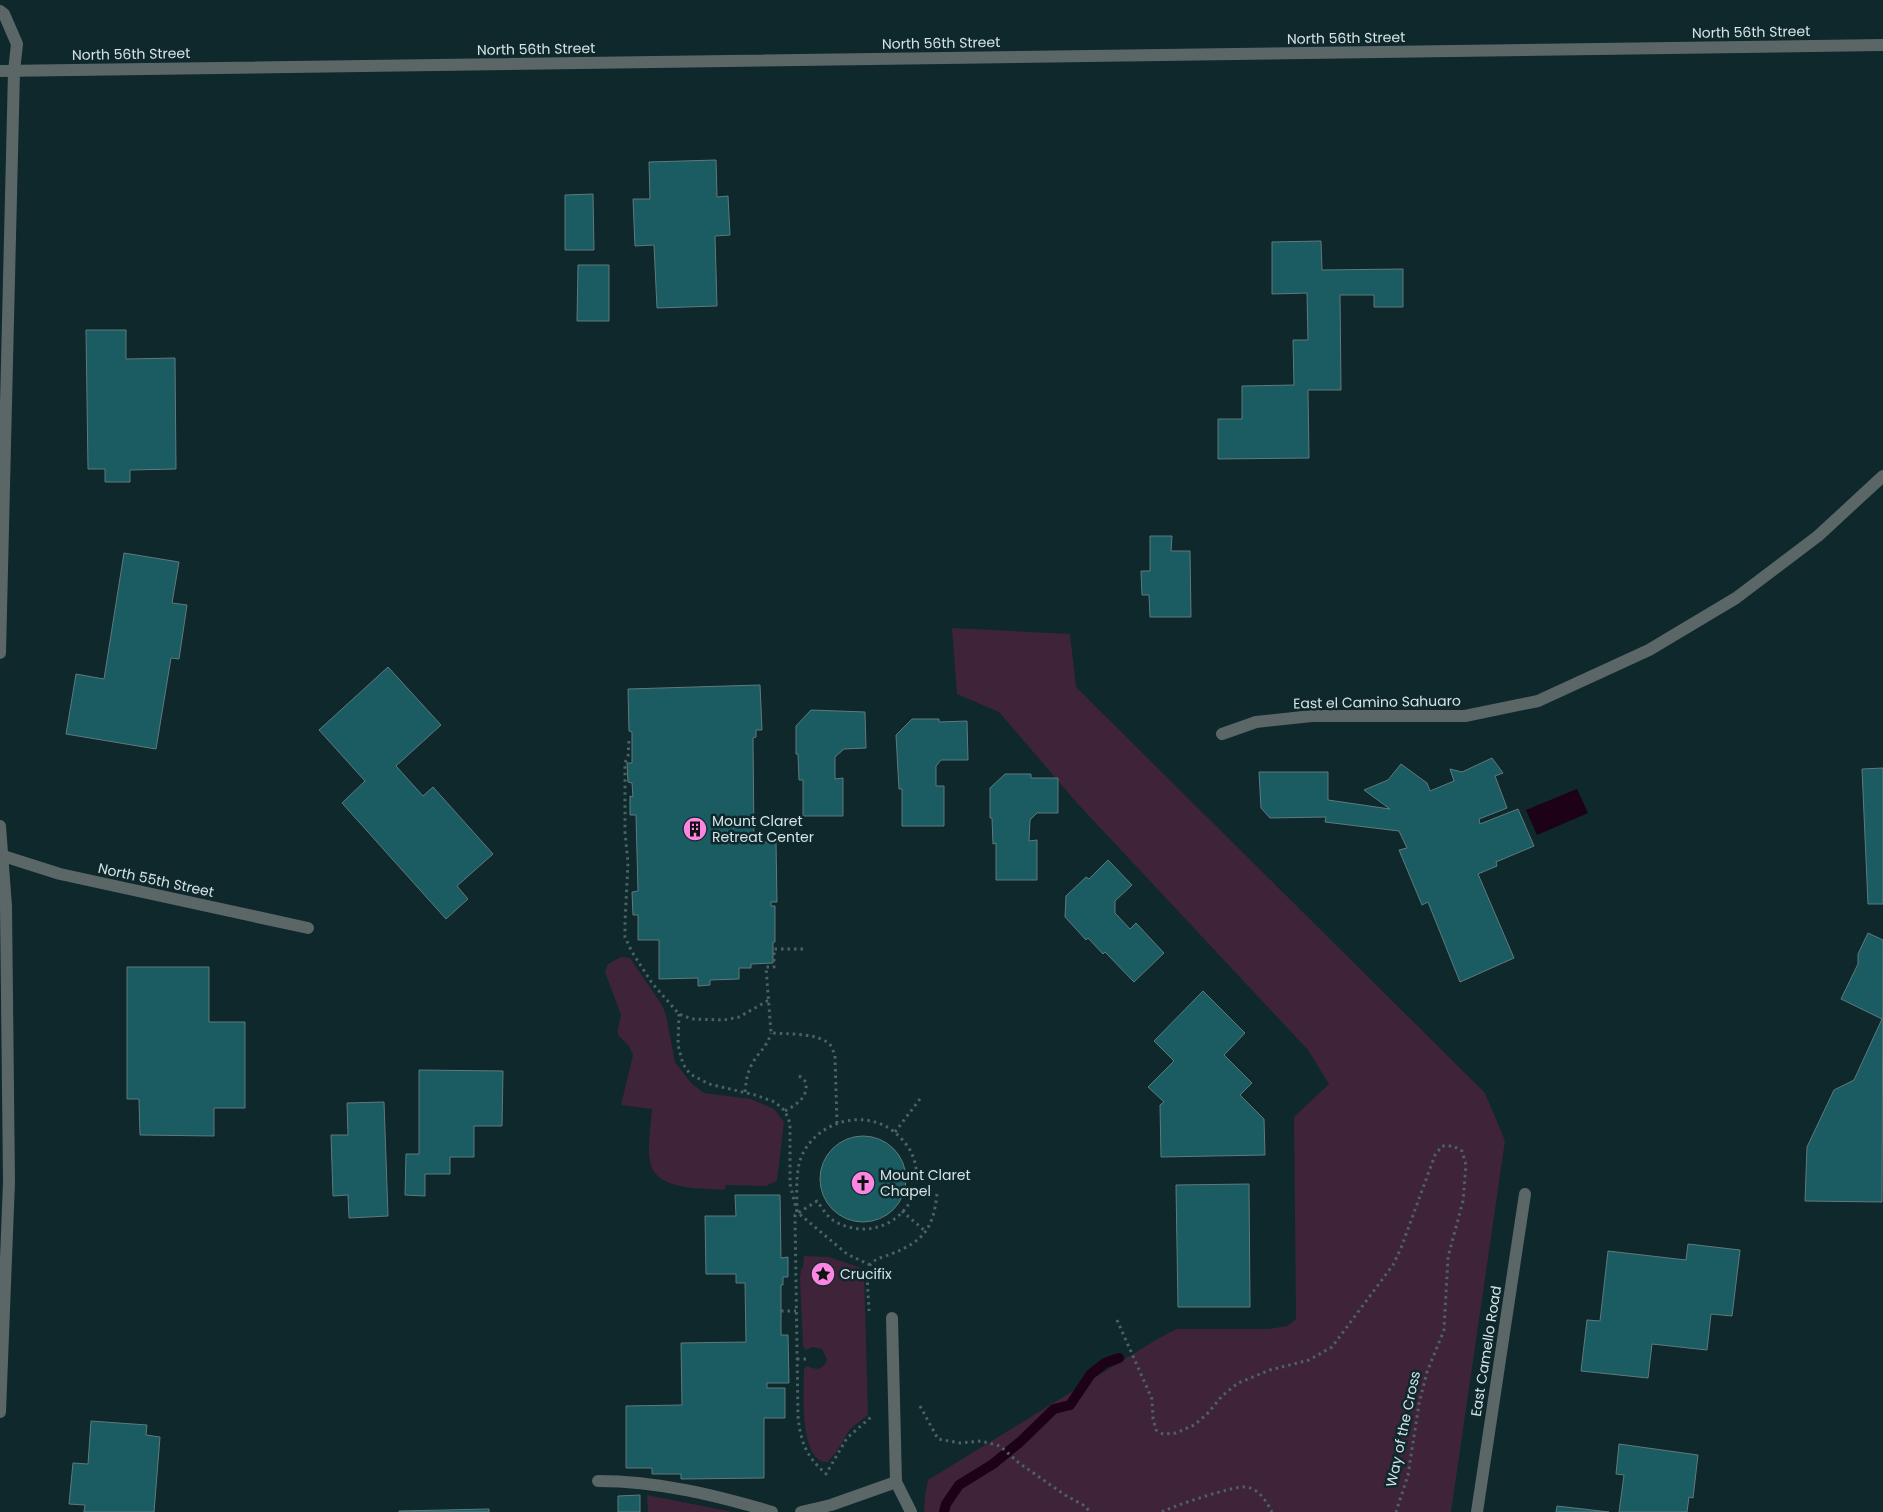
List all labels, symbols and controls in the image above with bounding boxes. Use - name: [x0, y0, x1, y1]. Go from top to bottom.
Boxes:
- street label: North 56th Street: [1692, 21, 1810, 43]
- street label: North 56th Street: [1287, 27, 1405, 49]
- street label: North 56th Street: [882, 32, 1000, 54]
- street label: North 56th Street: [477, 38, 595, 60]
- street label: North 56th Street: [72, 43, 190, 65]
- street label: East el Camino Sahuaro: [1293, 691, 1461, 713]
- place label: Mount Claret Retreat Center: [712, 811, 814, 847]
- building icon: Mount Claret Retreat Center: [682, 816, 708, 842]
- street label: North 55th Street: [96, 858, 216, 902]
- place label: Mount Claret Chapel: [880, 1165, 970, 1201]
- church icon: Mount Claret Chapel: [850, 1170, 876, 1196]
- place icon: Crucifix: [810, 1261, 836, 1287]
- place label: Crucifix: [840, 1264, 892, 1284]
- street label: East Camello Road: [1466, 1284, 1506, 1418]
- street label: Way of the Cross: [1381, 1369, 1425, 1489]

